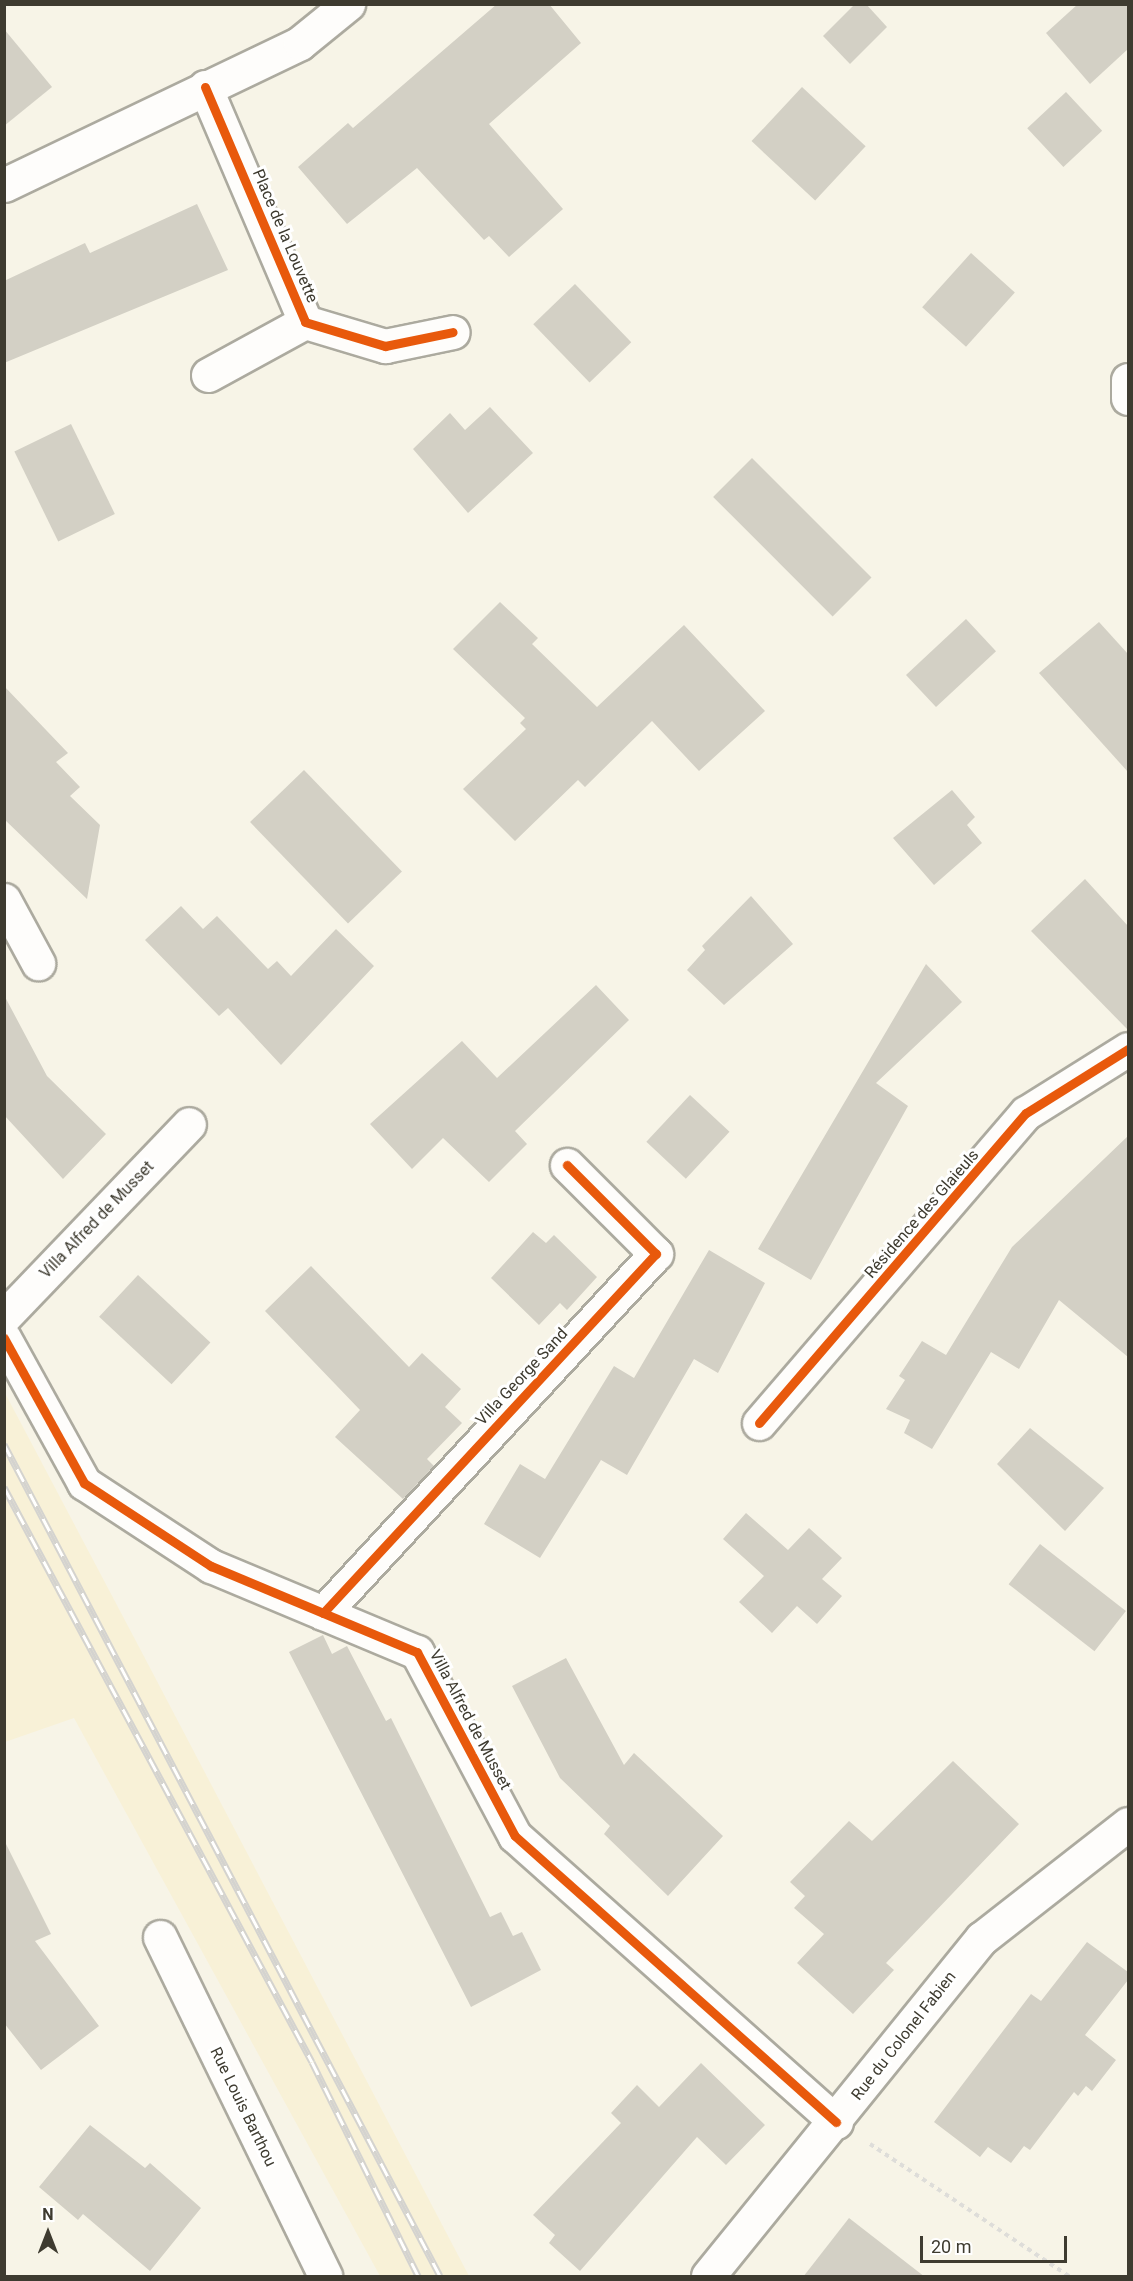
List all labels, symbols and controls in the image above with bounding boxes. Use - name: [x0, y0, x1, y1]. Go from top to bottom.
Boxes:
- street label: Place de la Louvette: [248, 166, 322, 306]
- street label: Résidence des Glaieuls: [861, 1146, 983, 1282]
- street label: Villa Alfred de Musset: [36, 1157, 158, 1283]
- street label: Villa George Sand: [472, 1324, 572, 1430]
- street label: Villa Alfred de Musset: [425, 1647, 515, 1793]
- street label: Rue du Colonel Fabien: [848, 1968, 960, 2104]
- street label: Rue Louis Barthou: [206, 2044, 280, 2170]
- north arrow: [18, 2203, 78, 2263]
- text: N: [42, 2205, 54, 2224]
- scale bar: [923, 2224, 1070, 2262]
- text: 20 m: [931, 2236, 971, 2257]

